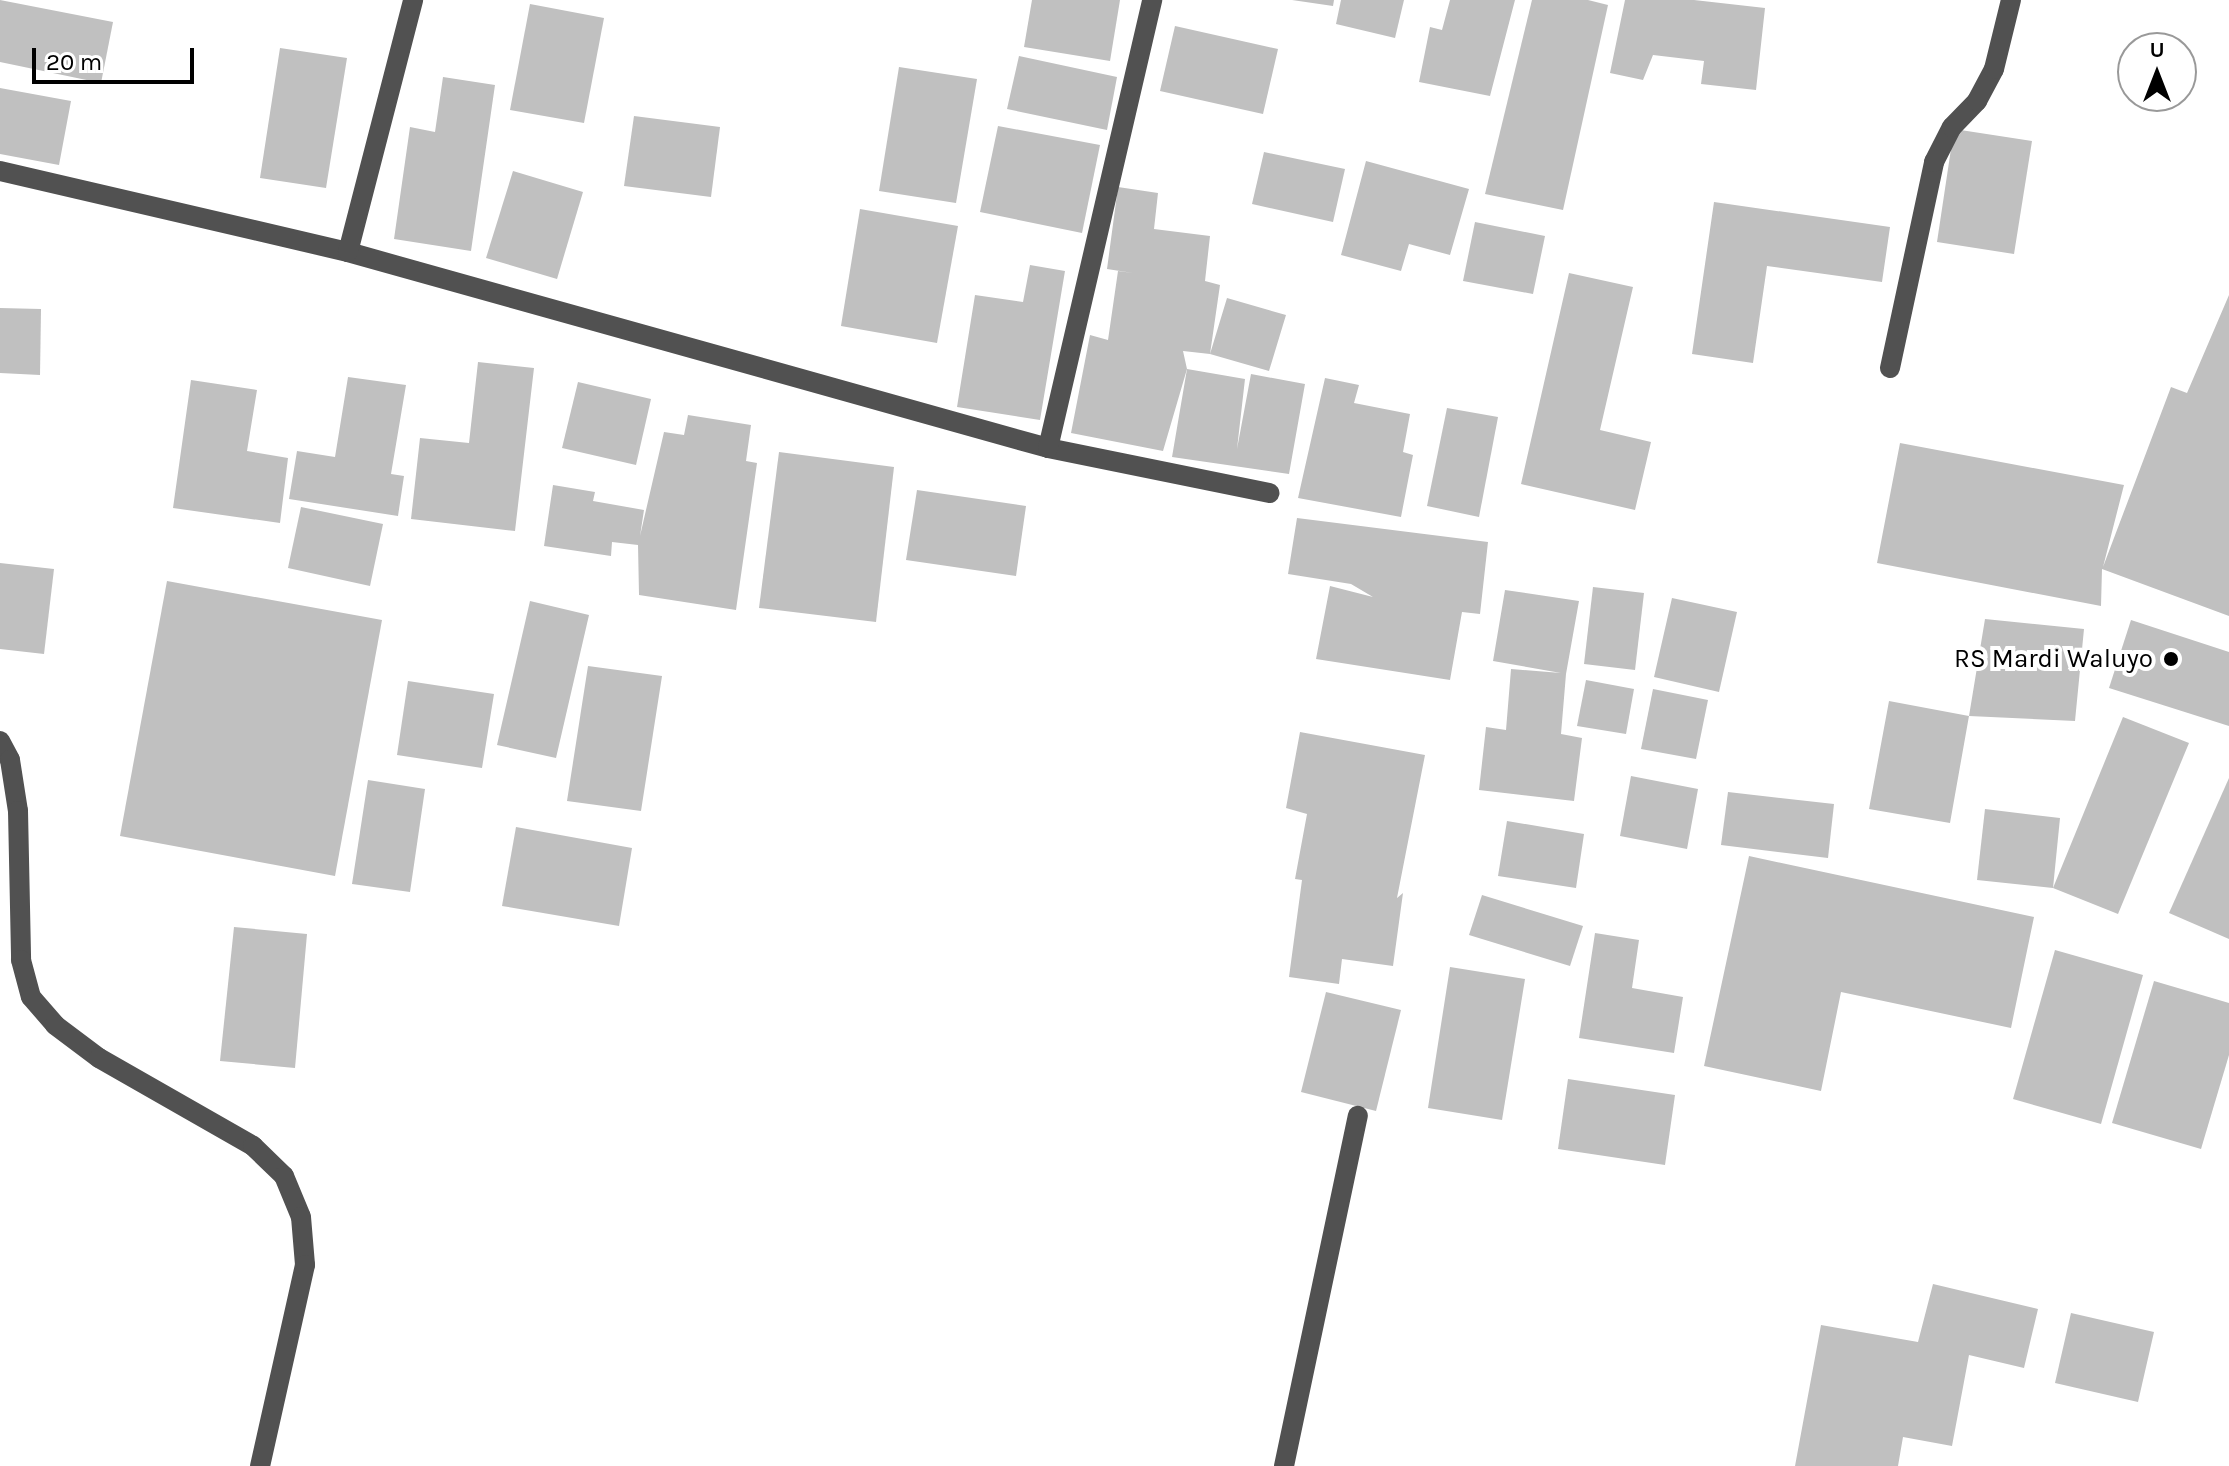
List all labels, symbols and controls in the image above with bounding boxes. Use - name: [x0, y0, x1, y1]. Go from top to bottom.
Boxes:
- scale bar: [36, 32, 198, 82]
- north arrow: [2117, 32, 2197, 112]
- text: U: [2149, 37, 2165, 63]
- text: 20 m: [46, 48, 102, 76]
- place label: RS Mardi Waluyo: [1954, 643, 2153, 675]
- marker: RS Mardi Waluyo: [2160, 648, 2182, 670]

